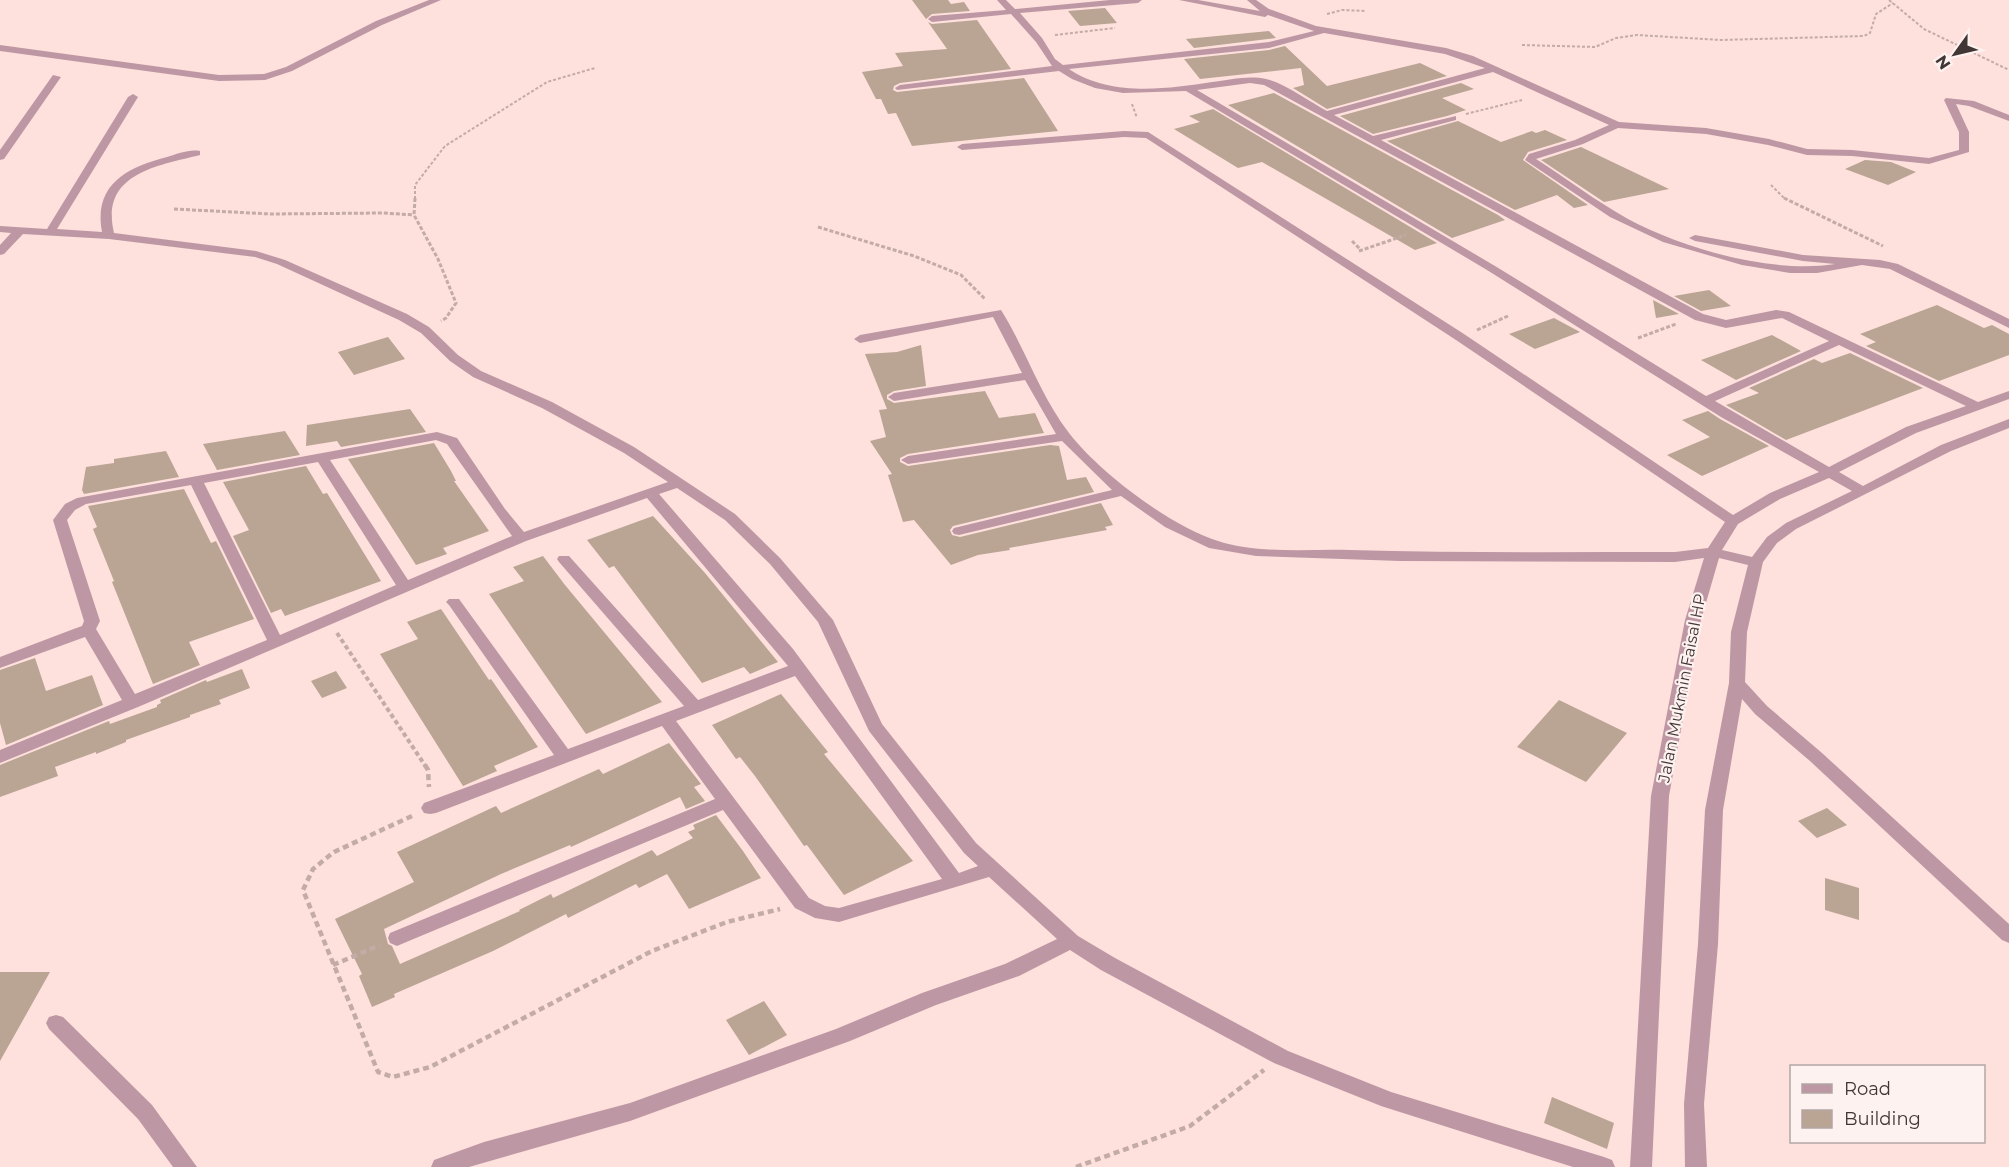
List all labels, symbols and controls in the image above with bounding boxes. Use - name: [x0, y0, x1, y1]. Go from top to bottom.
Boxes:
- north arrow: [1925, 24, 1985, 84]
- text: N: [1931, 51, 1954, 73]
- street label: Jalan Mukmin Faisal HP: [1654, 592, 1710, 785]
- legend: [1790, 1065, 1985, 1143]
- text: Road: [1844, 1078, 1891, 1100]
- text: Building: [1844, 1108, 1921, 1130]

